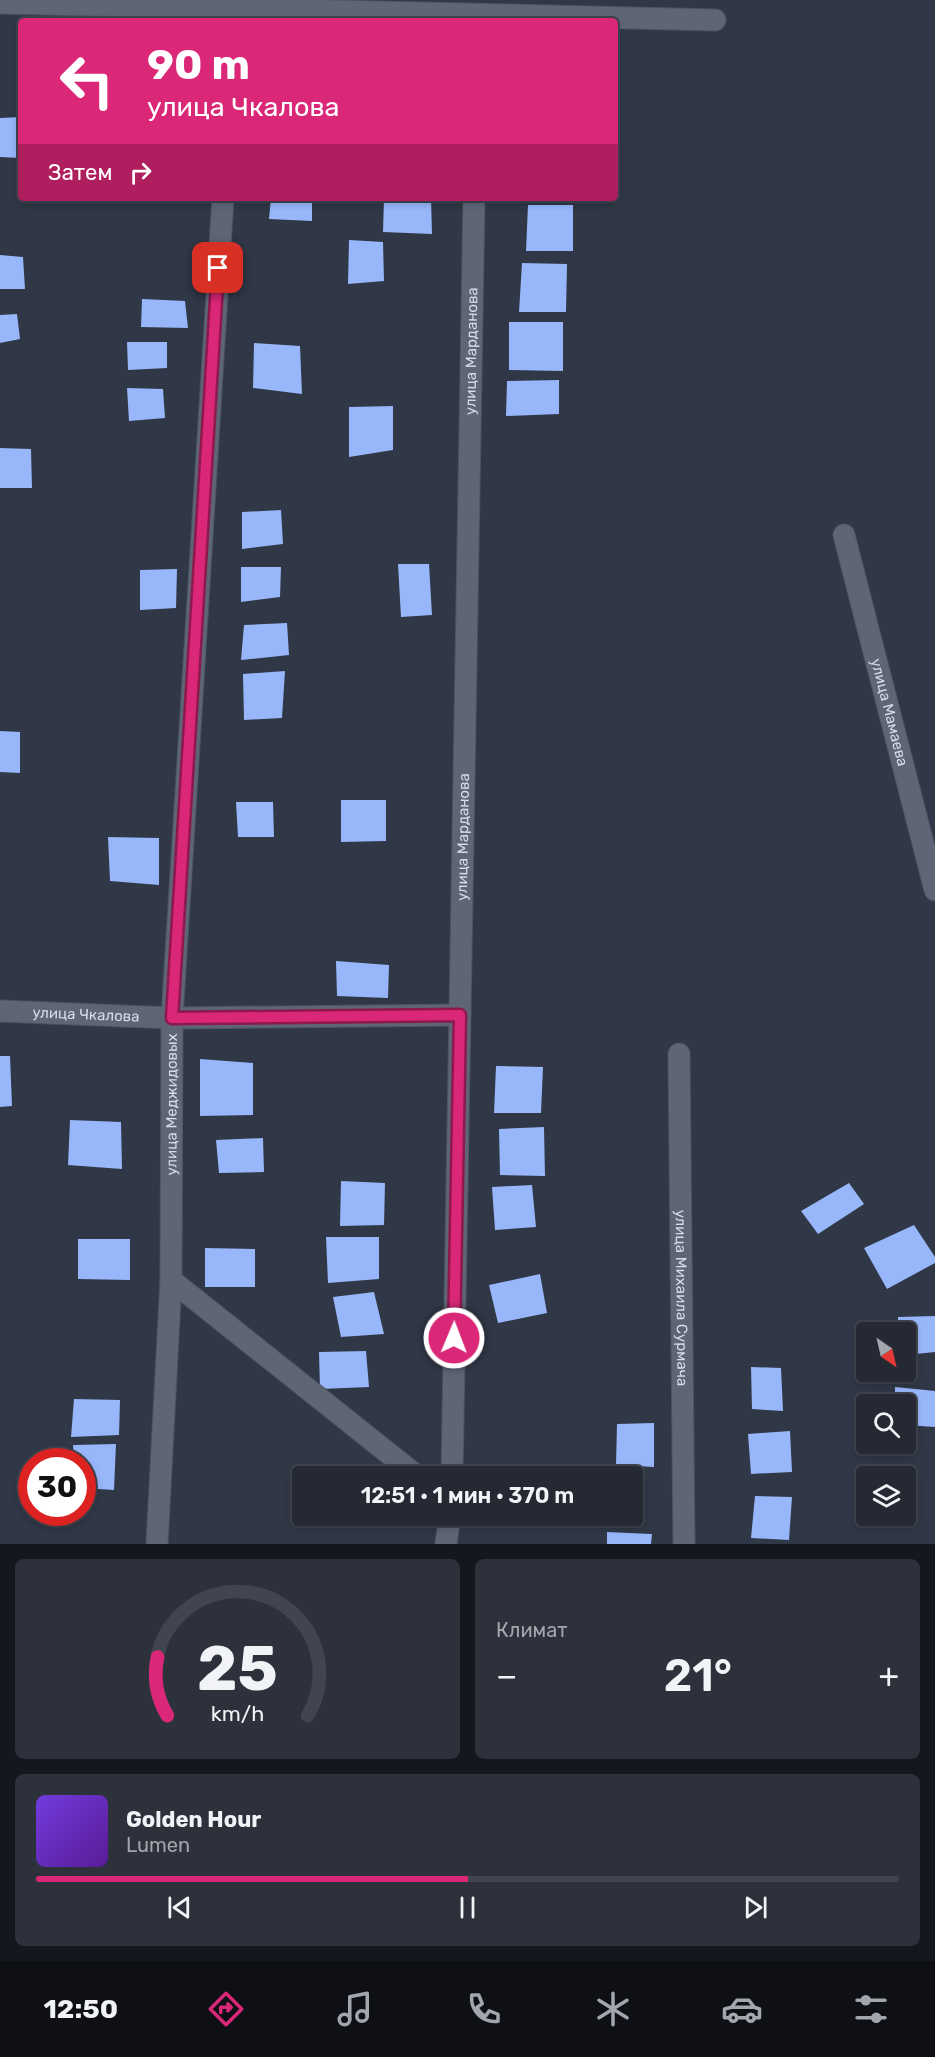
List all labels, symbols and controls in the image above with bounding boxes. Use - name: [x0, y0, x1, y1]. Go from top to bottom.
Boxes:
- text: 90 m: [147, 40, 250, 90]
- icon: left: [48, 42, 126, 120]
- text: улица Чкалова: [147, 91, 340, 123]
- icon: right: [124, 156, 157, 189]
- text: Затем: [48, 159, 112, 186]
- pin: [192, 242, 243, 293]
- icon: arrive: [201, 251, 234, 284]
- street label: улица Марданова: [461, 287, 481, 415]
- street label: улица Мамаева: [867, 656, 912, 768]
- street label: улица Марданова: [453, 773, 473, 901]
- street label: улица Чкалова: [32, 1003, 140, 1026]
- street label: улица Меджидовых: [162, 1033, 181, 1175]
- street label: улица Михаила Сурмача: [672, 1210, 691, 1386]
- position arrow: [422, 1306, 486, 1370]
- north arrow: [856, 1322, 916, 1382]
- map controls: [856, 1322, 916, 1526]
- button: search: [856, 1394, 916, 1454]
- speed limit sign: 30: [18, 1448, 96, 1526]
- button: layers: [856, 1466, 916, 1526]
- text: 12:51 · 1 мин · 370 m: [361, 1482, 574, 1509]
- text: Климат: [496, 1618, 568, 1642]
- text: 25: [197, 1632, 278, 1706]
- text: 21°: [664, 1649, 732, 1702]
- text: −: [496, 1656, 517, 1695]
- text: +: [878, 1656, 899, 1695]
- text: km/h: [211, 1701, 264, 1726]
- text: Golden Hour: [126, 1806, 261, 1833]
- text: Lumen: [126, 1833, 190, 1857]
- icon: previous: [163, 1891, 196, 1924]
- icon: pause: [451, 1891, 484, 1924]
- icon: next: [739, 1891, 772, 1924]
- icon: directions: [205, 1988, 247, 2030]
- icon: music: [334, 1988, 376, 2030]
- icon: phone: [463, 1988, 505, 2030]
- icon: climate: [592, 1988, 634, 2030]
- icon: car: [721, 1988, 763, 2030]
- icon: filters: [850, 1988, 892, 2030]
- text: 12:50: [43, 1993, 118, 2025]

